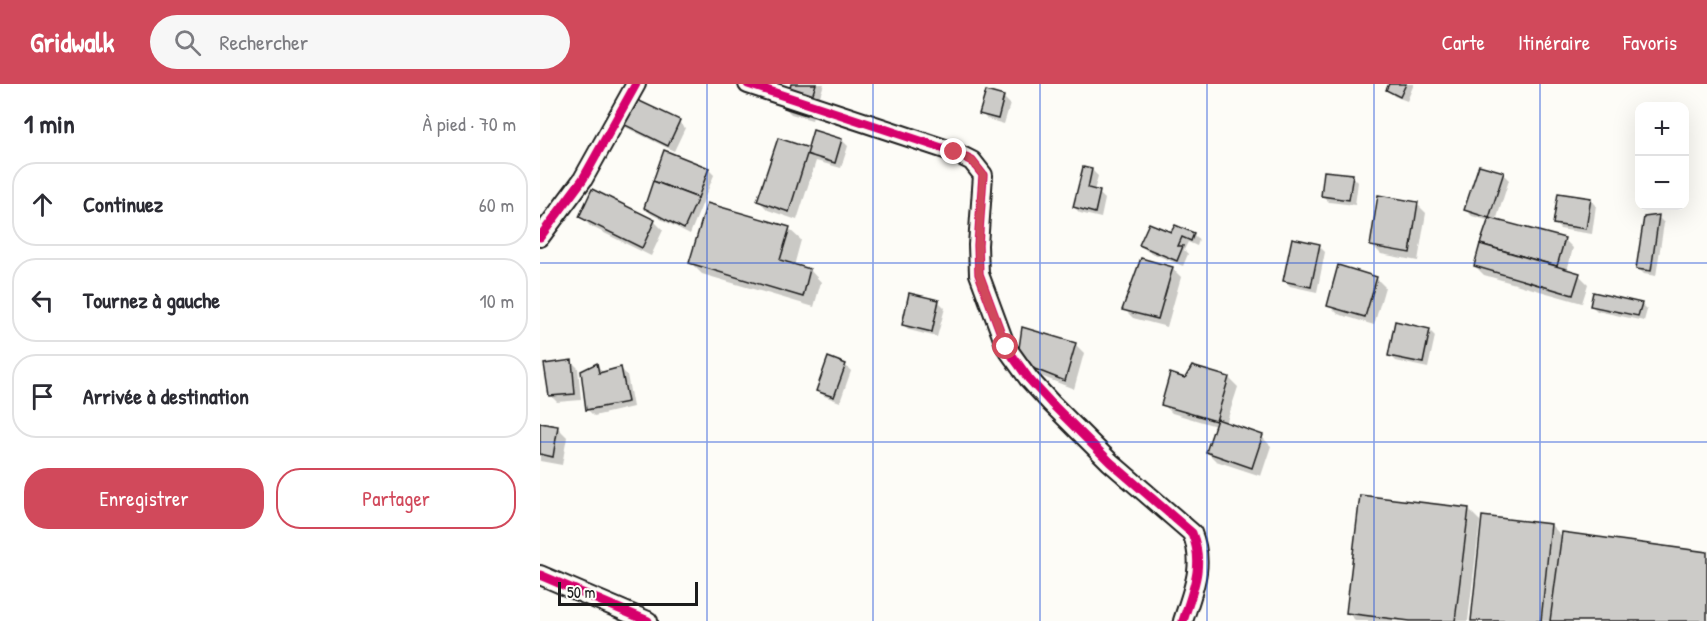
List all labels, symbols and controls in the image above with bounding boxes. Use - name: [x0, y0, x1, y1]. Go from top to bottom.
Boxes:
- search box: [150, 15, 570, 69]
- text: Gridwalk: [30, 23, 114, 61]
- icon: search: [171, 26, 204, 59]
- text: Rechercher: [219, 27, 308, 57]
- text: Carte: [1442, 28, 1485, 57]
- text: Itinéraire: [1518, 28, 1590, 57]
- text: Favoris: [1623, 28, 1677, 57]
- map controls: [1635, 102, 1689, 210]
- button: +: [1635, 102, 1689, 156]
- text: 1 min: [24, 106, 75, 141]
- text: À pied · 70 m: [423, 110, 516, 137]
- route end: [940, 138, 966, 164]
- button: −: [1635, 156, 1689, 210]
- icon: ahead: [26, 188, 59, 221]
- text: Continuez: [83, 189, 163, 219]
- text: 60 m: [479, 191, 514, 218]
- icon: left: [26, 284, 59, 317]
- text: Tournez à gauche: [83, 285, 220, 315]
- text: 10 m: [480, 287, 514, 314]
- route start: [992, 333, 1018, 359]
- icon: arrive: [26, 380, 59, 413]
- text: Arrivée à destination: [83, 381, 249, 411]
- button: Enregistrer: [24, 468, 264, 529]
- button: Partager: [276, 468, 516, 529]
- scale bar: [558, 579, 698, 606]
- text: 50 m: [567, 581, 596, 603]

